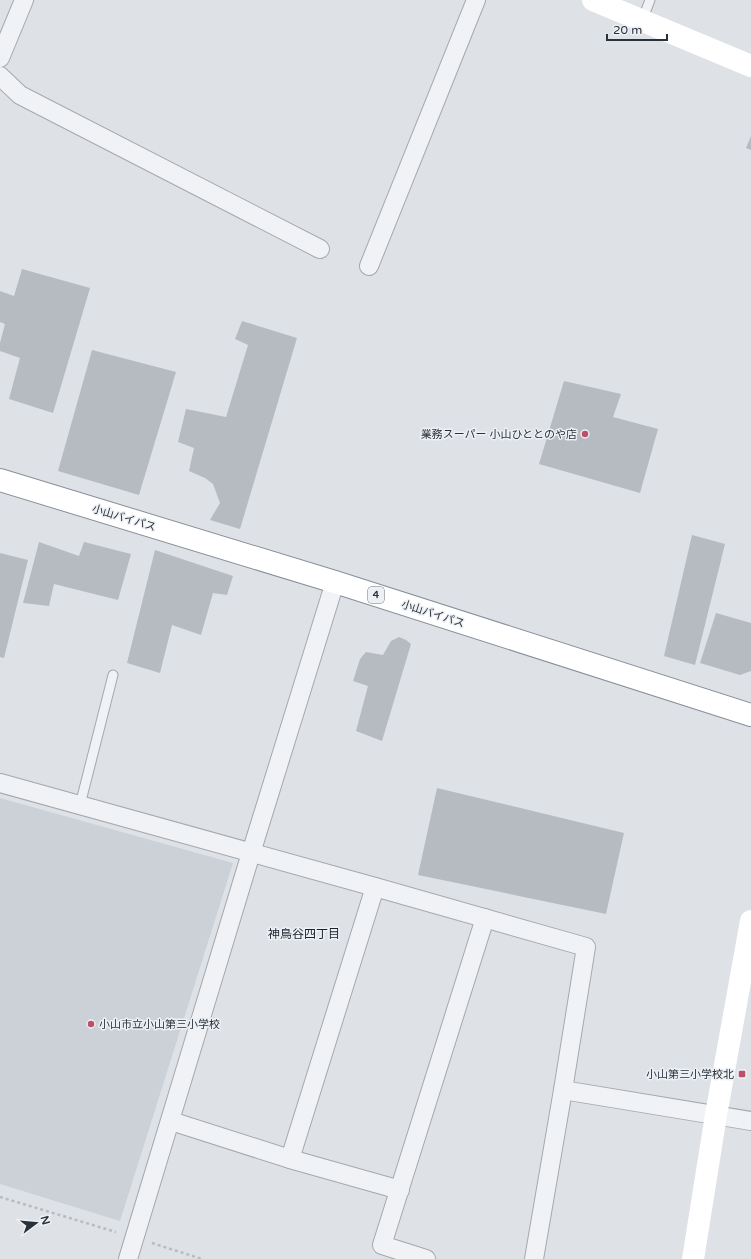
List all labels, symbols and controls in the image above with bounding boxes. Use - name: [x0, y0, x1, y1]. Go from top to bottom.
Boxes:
- scale bar: [607, 16, 667, 42]
- text: 20 m: [613, 23, 642, 37]
- place label: 業務スーパー 小山ひととのや店: [421, 428, 577, 441]
- marker: 業務スーパー 小山ひととのや店: [580, 429, 590, 439]
- street label: 小山バイパス: [91, 502, 157, 534]
- road number: 4: [368, 587, 384, 603]
- street label: 小山バイパス: [400, 598, 466, 630]
- district label: 神鳥谷四丁目: [268, 927, 340, 941]
- place label: 小山市立小山第三小学校: [99, 1018, 220, 1031]
- marker: 小山市立小山第三小学校: [86, 1019, 96, 1029]
- place label: 小山第三小学校北: [646, 1068, 734, 1081]
- marker: 小山第三小学校北: [737, 1069, 747, 1079]
- north arrow: [16, 1203, 56, 1243]
- text: N: [38, 1214, 53, 1226]

